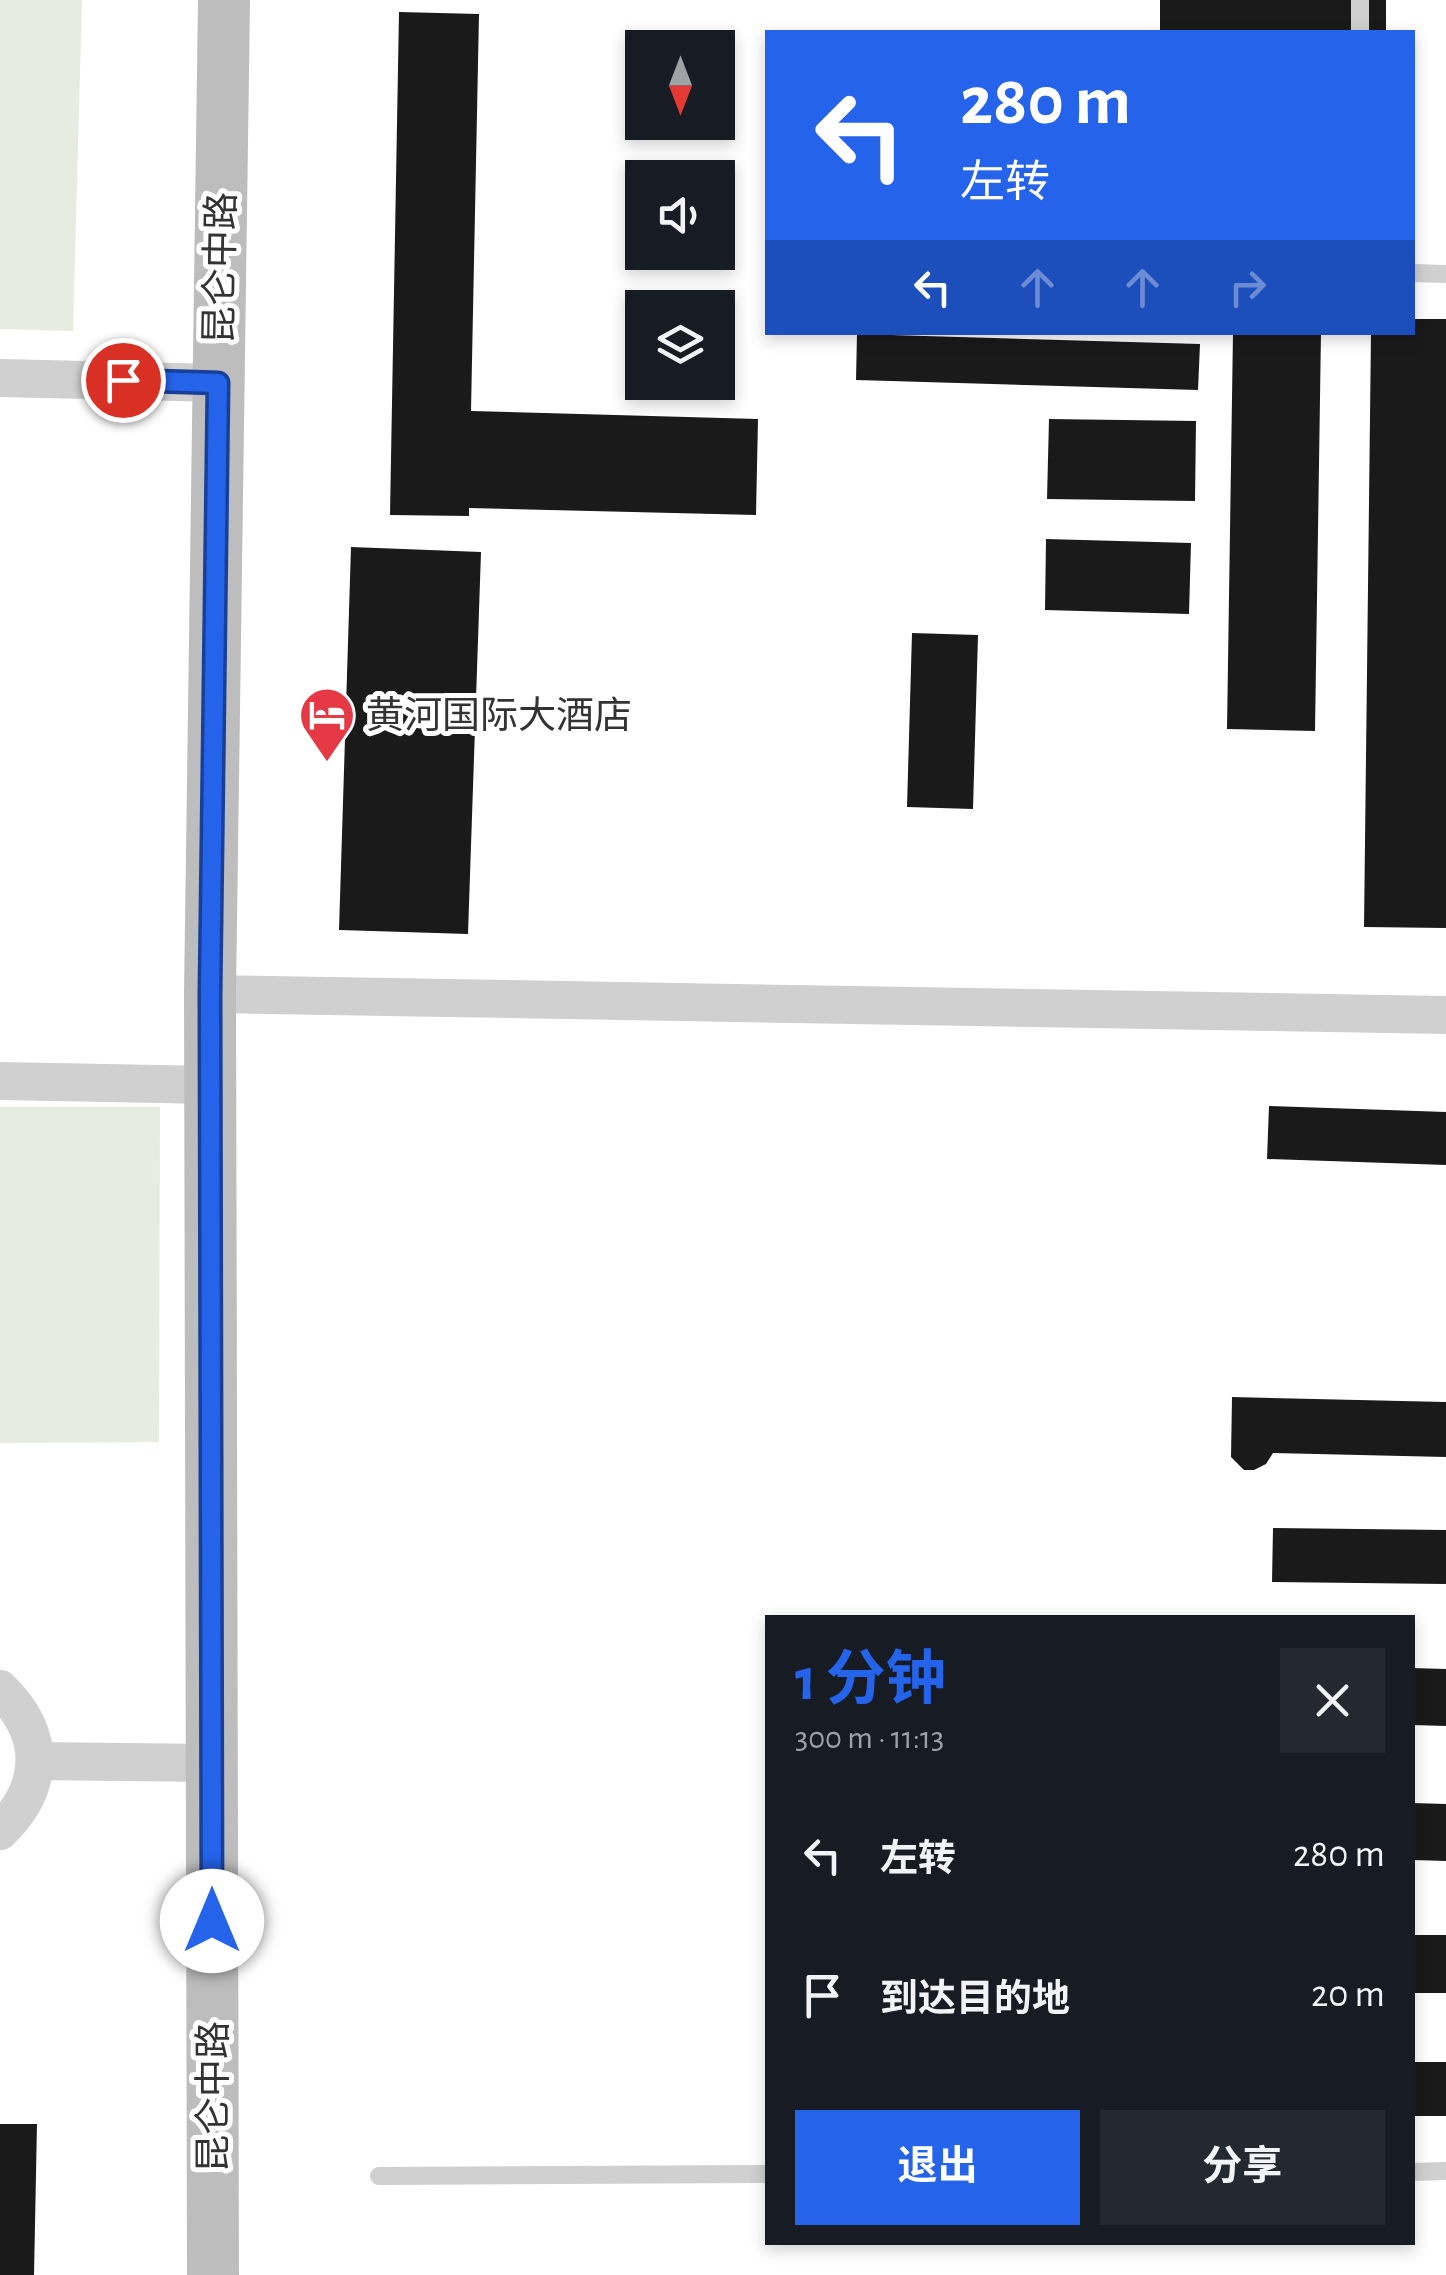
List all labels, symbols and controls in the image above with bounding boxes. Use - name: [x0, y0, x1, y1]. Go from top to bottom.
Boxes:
- north arrow: [625, 30, 735, 140]
- map controls: [625, 30, 735, 400]
- text: 280 m: [960, 67, 1131, 137]
- icon: left: [795, 70, 925, 200]
- button: sound: [625, 160, 735, 270]
- text: 左转: [960, 161, 1050, 206]
- street label: 昆仑中路: [199, 192, 242, 344]
- icon: left: [905, 260, 960, 315]
- icon: ahead: [1010, 260, 1065, 315]
- icon: ahead: [1115, 260, 1170, 315]
- icon: right: [1220, 260, 1275, 315]
- button: layers: [625, 290, 735, 400]
- pin: [81, 338, 166, 423]
- icon: arrive: [96, 353, 151, 408]
- hotel icon: 黄河国际大酒店: [297, 685, 357, 764]
- place label: 黄河国际大酒店: [366, 696, 632, 736]
- button: close: [1280, 1648, 1385, 1753]
- text: 1 分钟: [795, 1651, 946, 1711]
- text: 300 m · 11:13: [795, 1722, 944, 1754]
- icon: left: [795, 1828, 850, 1883]
- text: 280 m: [1293, 1836, 1385, 1874]
- text: 左转: [880, 1841, 956, 1879]
- position arrow: [160, 1869, 264, 1973]
- icon: arrive: [795, 1968, 850, 2023]
- text: 20 m: [1311, 1976, 1385, 2014]
- text: 到达目的地: [880, 1981, 1070, 2019]
- street label: 昆仑中路: [193, 2021, 234, 2173]
- button: 退出: [795, 2110, 1080, 2225]
- button: 分享: [1100, 2110, 1385, 2225]

